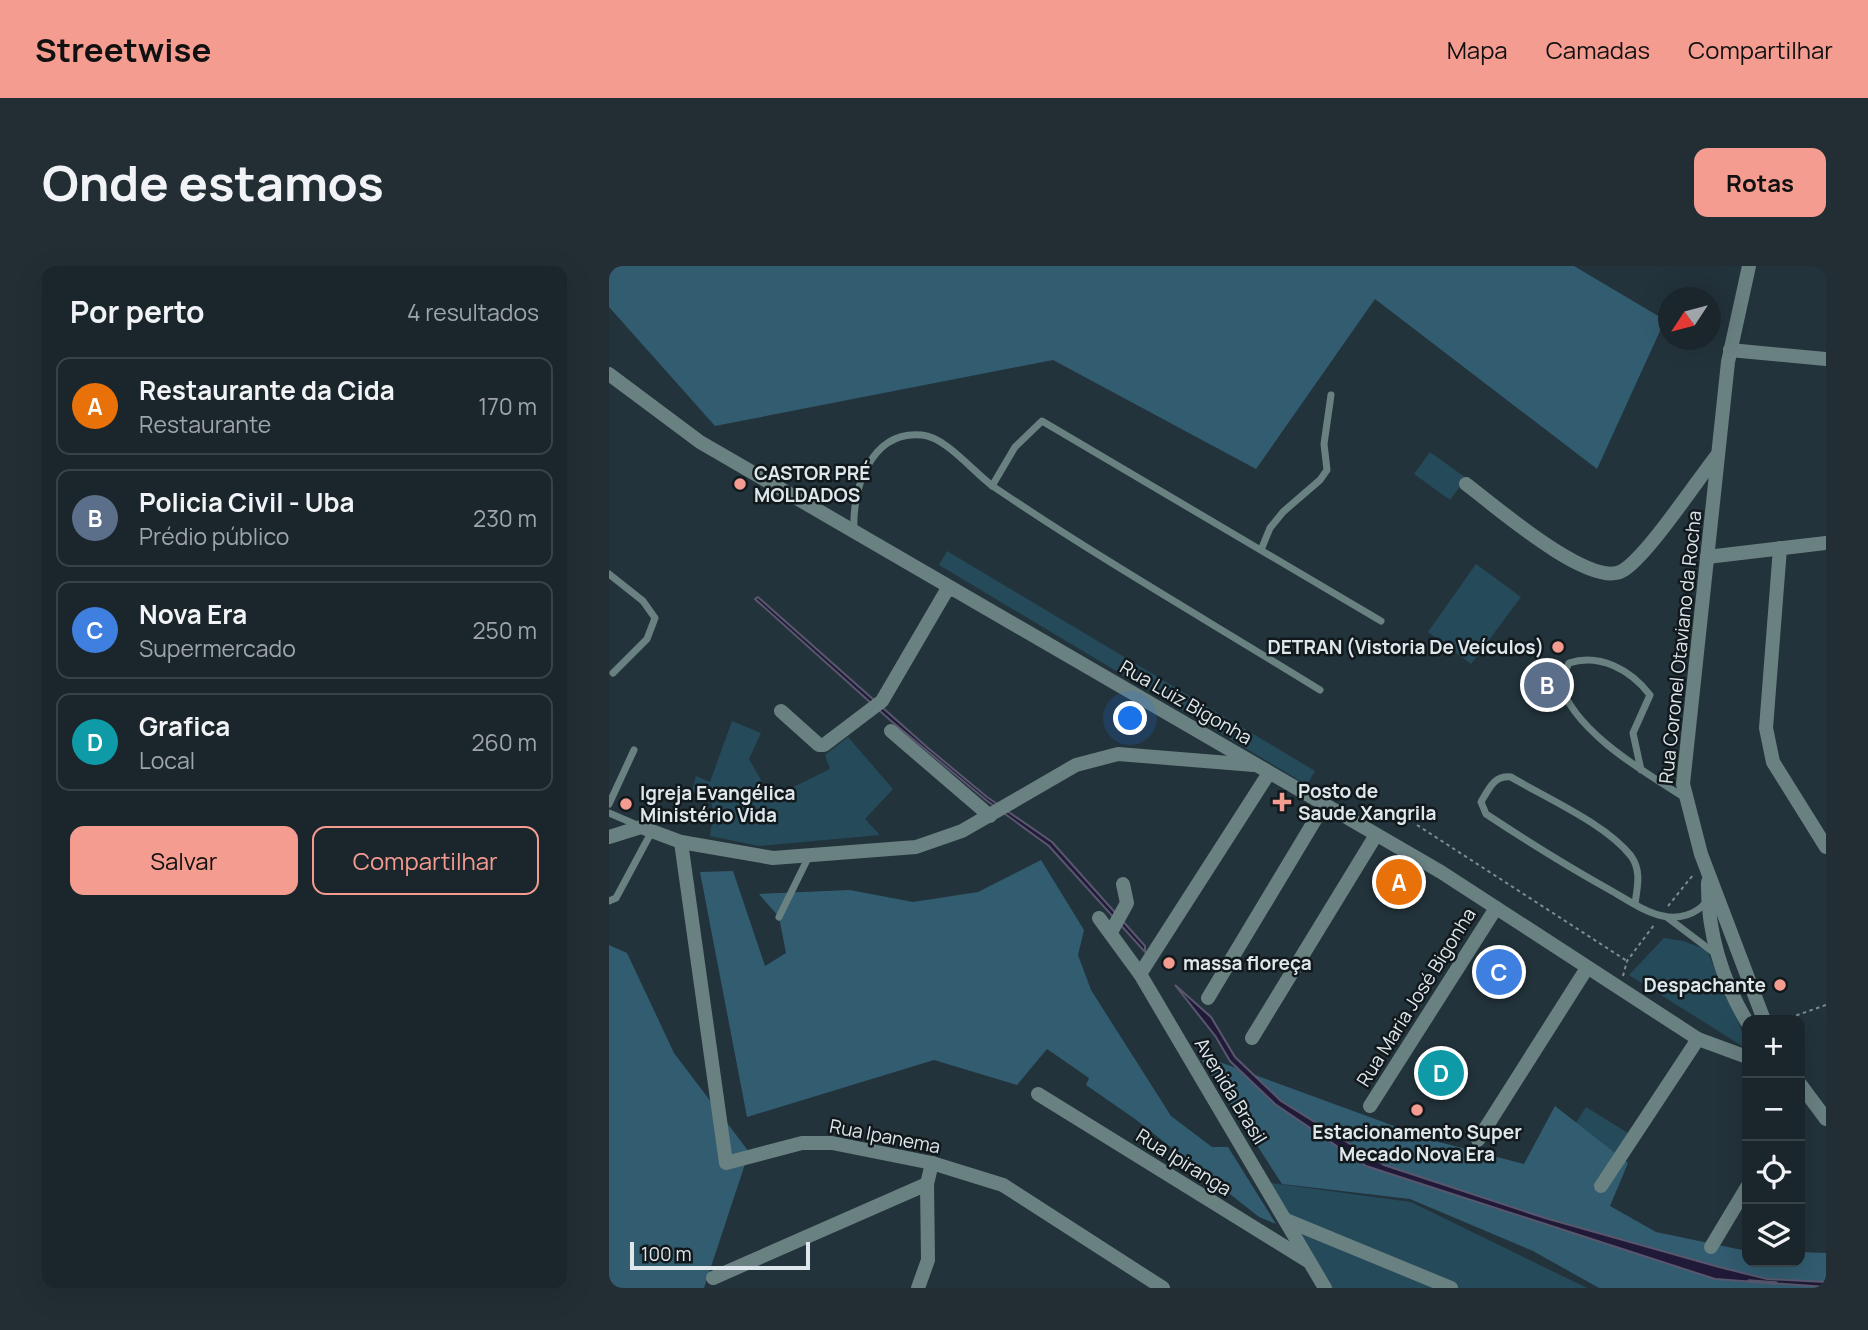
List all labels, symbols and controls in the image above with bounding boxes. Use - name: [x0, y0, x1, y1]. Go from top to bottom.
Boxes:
- text: Streetwise: [35, 27, 211, 72]
- text: Mapa: [1447, 33, 1508, 66]
- text: Camadas: [1546, 33, 1650, 66]
- text: Compartilhar: [1688, 33, 1833, 66]
- button: Rotas: [1694, 148, 1826, 217]
- text: Onde estamos: [42, 149, 384, 216]
- north arrow: [1658, 287, 1721, 350]
- text: Por perto: [70, 291, 205, 332]
- text: 4 resultados: [407, 296, 539, 328]
- text: Restaurante da Cida: [139, 372, 395, 408]
- text: A: [87, 390, 103, 422]
- text: 170 m: [478, 390, 537, 422]
- text: Restaurante: [139, 408, 271, 440]
- place label: CASTOR PRÉ MOLDADOS: [754, 460, 870, 508]
- marker: CASTOR PRÉ MOLDADOS: [732, 476, 748, 492]
- text: Policia Civil - Uba: [139, 484, 355, 520]
- text: B: [88, 502, 102, 534]
- text: 230 m: [473, 502, 537, 534]
- street label: Rua Coronel Otaviano da Rocha: [1653, 509, 1707, 785]
- text: Prédio público: [139, 520, 289, 552]
- text: Nova Era: [139, 596, 247, 632]
- text: C: [87, 614, 104, 646]
- text: 250 m: [472, 614, 537, 646]
- text: Supermercado: [139, 632, 296, 664]
- place label: DETRAN (Vistoria De Veículos): [1267, 634, 1544, 660]
- marker: DETRAN (Vistoria De Veículos): [1550, 639, 1566, 655]
- street label: Rua Luiz Bigonha: [1115, 654, 1257, 750]
- pin: B: [1524, 659, 1570, 711]
- your location: [1113, 701, 1147, 735]
- text: Grafica: [139, 708, 230, 744]
- text: D: [87, 726, 103, 758]
- text: 260 m: [471, 726, 537, 758]
- text: Local: [139, 744, 195, 776]
- place label: Posto de Saude Xangrila: [1298, 778, 1436, 826]
- place label: Igreja Evangélica Ministério Vida: [640, 780, 796, 828]
- marker: Posto de Saude Xangrila: [1272, 792, 1292, 812]
- marker: Igreja Evangélica Ministério Vida: [618, 796, 634, 812]
- button: Salvar: [70, 826, 298, 895]
- button: Compartilhar: [312, 826, 539, 895]
- pin: A: [1376, 856, 1422, 908]
- street label: Rua Maria José Bigonha: [1350, 903, 1482, 1091]
- pin: C: [1476, 946, 1522, 998]
- place label: massa floreça: [1183, 950, 1312, 976]
- marker: massa floreça: [1161, 955, 1177, 971]
- place label: Despachante: [1644, 972, 1766, 998]
- marker: Despachante: [1772, 977, 1788, 993]
- map controls: [1742, 1015, 1805, 1267]
- button: +: [1742, 1015, 1805, 1078]
- street label: Avenida Brasil: [1189, 1033, 1273, 1149]
- pin: D: [1418, 1047, 1464, 1099]
- button: −: [1742, 1078, 1805, 1141]
- marker: Estacionamento Super Mecado Nova Era: [1409, 1102, 1425, 1118]
- street label: Rua Ipanema: [827, 1112, 943, 1160]
- place label: Estacionamento Super Mecado Nova Era: [1312, 1119, 1522, 1167]
- street label: Rua Ipiranga: [1131, 1122, 1237, 1202]
- button: locate: [1742, 1141, 1805, 1204]
- button: layers: [1742, 1204, 1805, 1267]
- scale bar: [630, 1239, 810, 1271]
- text: 100 m: [641, 1241, 692, 1267]

